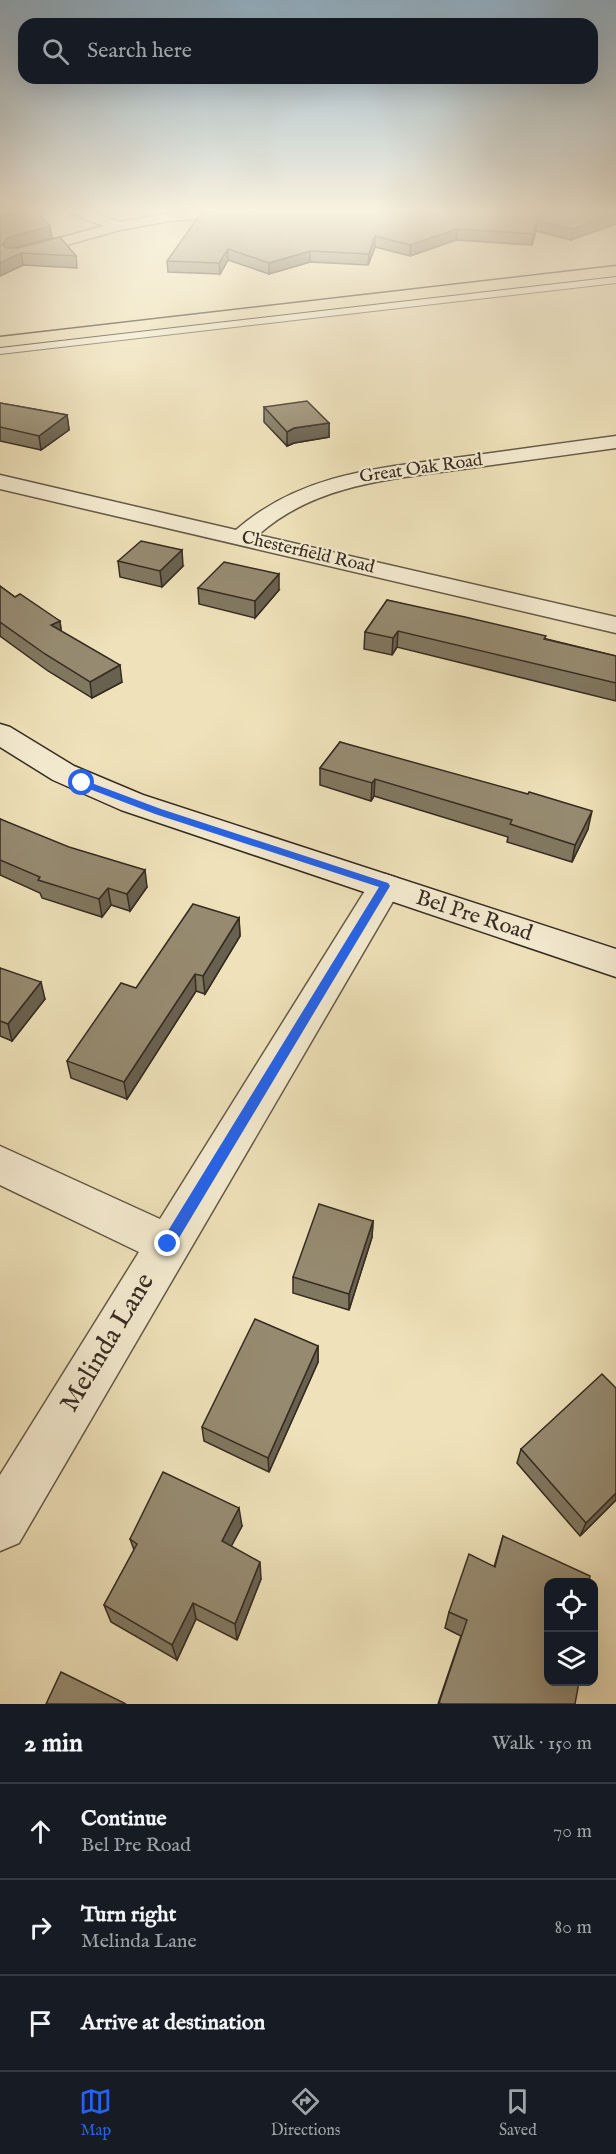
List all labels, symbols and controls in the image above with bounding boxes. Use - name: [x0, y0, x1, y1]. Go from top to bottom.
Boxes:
- search box: [18, 18, 598, 84]
- icon: search: [39, 35, 72, 68]
- text: Search here: [87, 37, 192, 65]
- street label: Great Oak Road: [358, 449, 484, 489]
- street label: Chesterfield Road: [239, 527, 377, 580]
- route start: [68, 769, 94, 795]
- street label: Bel Pre Road: [412, 884, 536, 948]
- route end: [154, 1230, 180, 1256]
- street label: Melinda Lane: [53, 1267, 163, 1419]
- map controls: [544, 1578, 598, 1686]
- button: locate: [544, 1578, 598, 1632]
- button: layers: [544, 1632, 598, 1686]
- text: 2 min: [24, 1727, 83, 1760]
- text: Walk · 150 m: [492, 1731, 592, 1756]
- text: Continue: [81, 1805, 167, 1833]
- icon: ahead: [24, 1815, 57, 1848]
- text: 70 m: [553, 1819, 592, 1844]
- text: Bel Pre Road: [81, 1833, 191, 1858]
- text: Turn right: [81, 1901, 176, 1929]
- icon: right: [24, 1911, 57, 1944]
- text: 80 m: [555, 1915, 592, 1940]
- text: Melinda Lane: [81, 1929, 197, 1954]
- icon: arrive: [24, 2007, 57, 2040]
- text: Arrive at destination: [81, 2009, 265, 2037]
- tab: Map: [79, 2085, 112, 2141]
- tab: Directions: [271, 2085, 340, 2141]
- tab: Saved: [499, 2085, 537, 2141]

